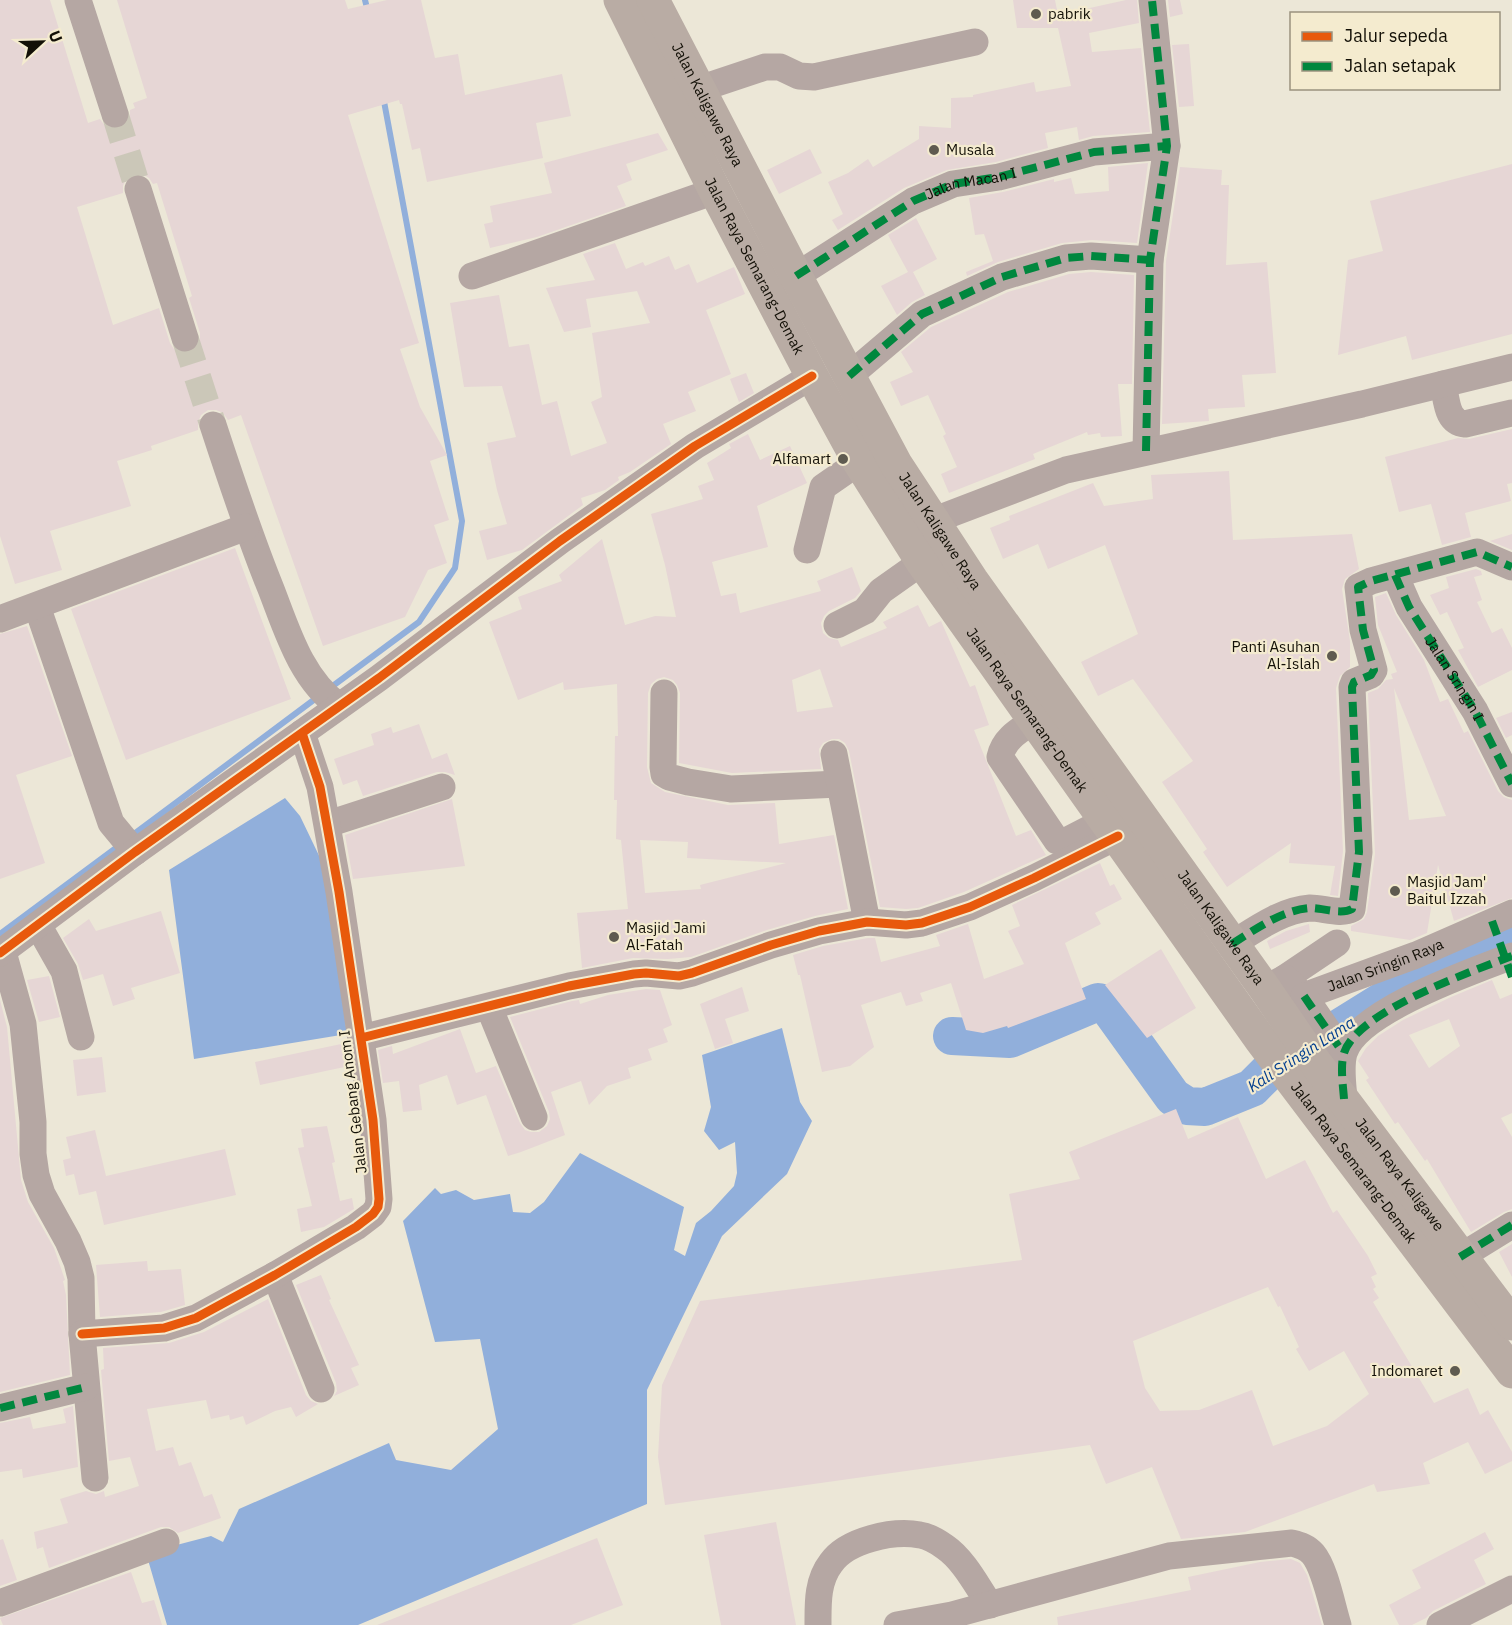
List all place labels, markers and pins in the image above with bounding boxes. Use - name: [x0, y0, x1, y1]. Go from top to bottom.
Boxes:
- place label: pabrik: [1048, 4, 1091, 23]
- marker: pabrik: [1029, 7, 1043, 21]
- place label: Musala: [946, 140, 994, 159]
- marker: Musala: [927, 143, 941, 157]
- place label: Alfamart: [772, 449, 831, 468]
- marker: Alfamart: [836, 452, 850, 466]
- place label: Panti Asuhan Al-Islah: [1231, 637, 1320, 673]
- marker: Panti Asuhan Al-Islah: [1325, 649, 1339, 663]
- place label: Masjid Jam' Baitul Izzah: [1407, 872, 1486, 908]
- marker: Masjid Jam' Baitul Izzah: [1388, 884, 1402, 898]
- place label: Masjid Jami Al-Fatah: [626, 918, 706, 954]
- marker: Masjid Jami Al-Fatah: [607, 930, 621, 944]
- place label: Indomaret: [1371, 1361, 1443, 1380]
- marker: Indomaret: [1448, 1364, 1462, 1378]

